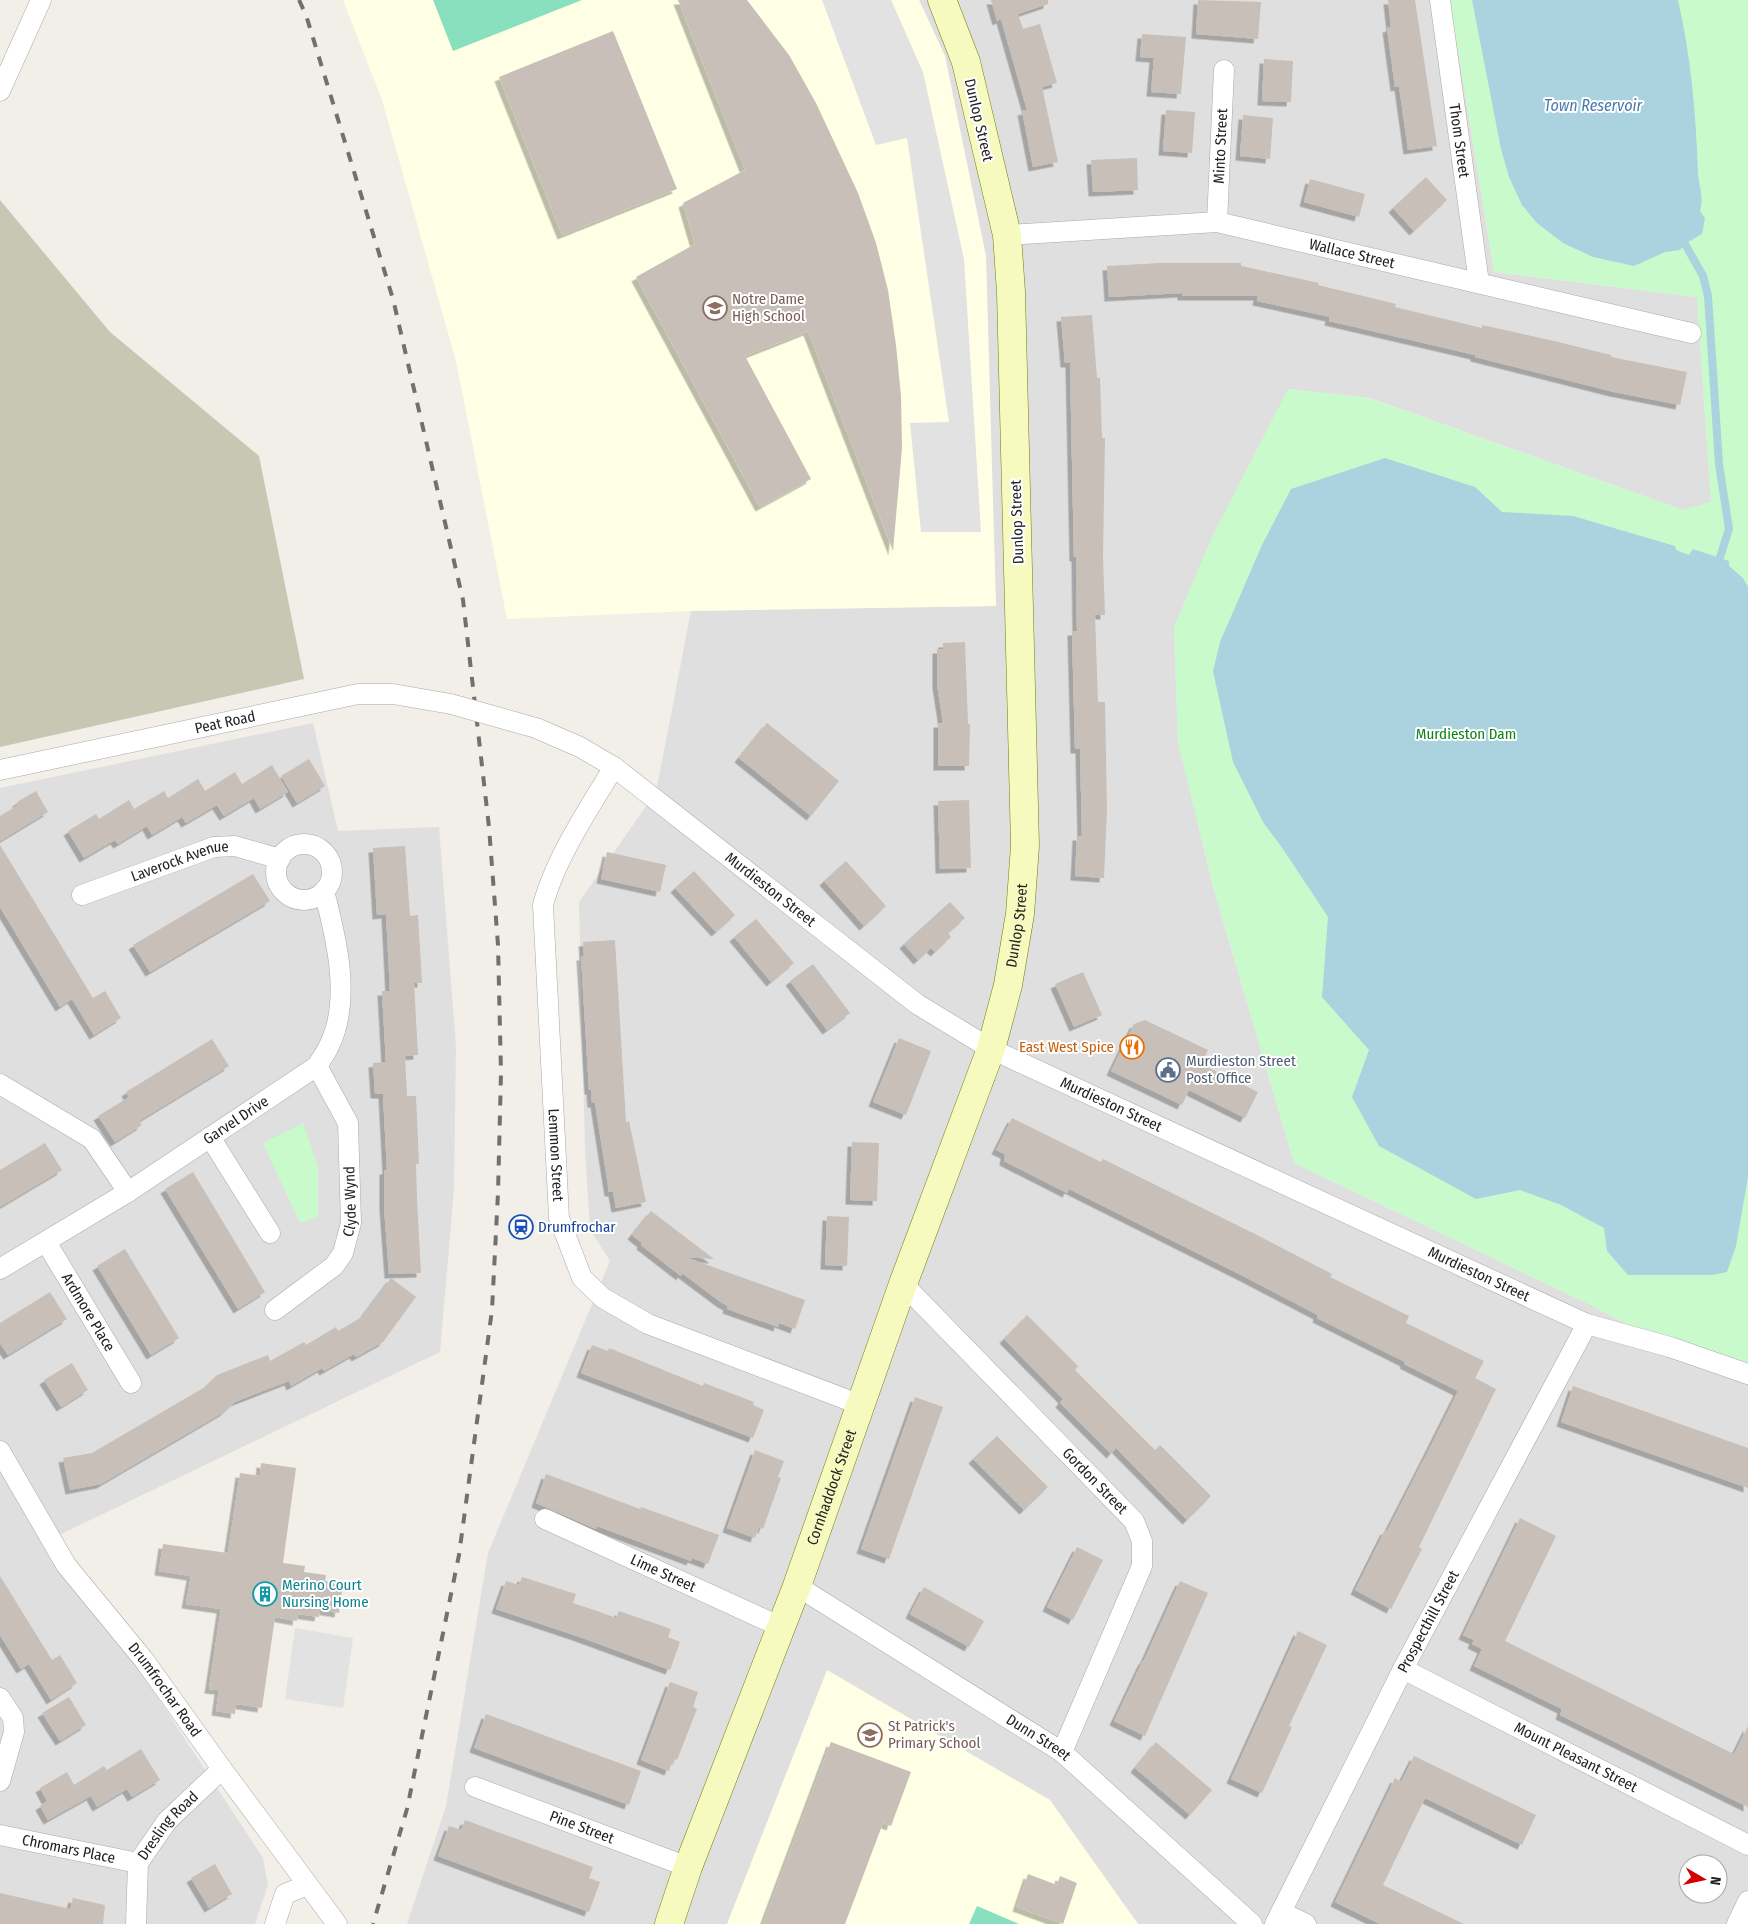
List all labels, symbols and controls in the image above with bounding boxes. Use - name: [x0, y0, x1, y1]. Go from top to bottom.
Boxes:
- street label: Dunlop Street: [961, 77, 997, 163]
- water label: Town Reservoir: [1544, 96, 1643, 115]
- street label: Thom Street: [1445, 102, 1473, 179]
- street label: Minto Street: [1210, 108, 1231, 184]
- street label: Wallace Street: [1307, 235, 1397, 272]
- place label: Notre Dame High School: [732, 290, 805, 325]
- school or university icon: Notre Dame High School: [702, 295, 728, 321]
- street label: Dunlop Street: [1007, 479, 1027, 565]
- street label: Peat Road: [193, 707, 257, 737]
- park label: Murdieston Dam: [1416, 725, 1516, 743]
- street label: Laverock Avenue: [128, 837, 229, 885]
- street label: Murdieston Street: [722, 848, 819, 930]
- street label: Dunlop Street: [1002, 883, 1031, 969]
- restaurant icon: East West Spice: [1119, 1034, 1145, 1060]
- place label: East West Spice: [1019, 1038, 1114, 1056]
- place label: Murdieston Street Post Office: [1186, 1052, 1296, 1087]
- public building icon: Murdieston Street Post Office: [1155, 1057, 1181, 1083]
- street label: Murdieston Street: [1057, 1073, 1165, 1136]
- street label: Garvel Drive: [200, 1092, 272, 1148]
- street label: Lemmon Street: [544, 1108, 567, 1202]
- street label: Clyde Wynd: [339, 1166, 360, 1239]
- station icon: Drumfrochar: [508, 1214, 534, 1240]
- place label: Drumfrochar: [538, 1218, 616, 1236]
- street label: Murdieston Street: [1425, 1243, 1533, 1305]
- street label: Ardmore Place: [58, 1270, 119, 1355]
- street label: Cornhaddock Street: [803, 1427, 860, 1548]
- street label: Gordon Street: [1059, 1444, 1131, 1518]
- street label: Lime Street: [628, 1550, 699, 1596]
- street label: Prospecthill Street: [1394, 1567, 1463, 1676]
- place label: Merino Court Nursing Home: [282, 1576, 369, 1611]
- building icon: Merino Court Nursing Home: [252, 1581, 278, 1607]
- street label: Drumfrochar Road: [124, 1639, 205, 1740]
- street label: Dunn Street: [1003, 1710, 1075, 1765]
- place label: St Patrick's Primary School: [888, 1717, 980, 1752]
- street label: Mount Pleasant Street: [1511, 1718, 1640, 1796]
- school or university icon: St Patrick's Primary School: [857, 1722, 883, 1748]
- street label: Dresling Road: [134, 1787, 202, 1864]
- street label: Pine Street: [547, 1807, 617, 1847]
- street label: Chromars Place: [21, 1831, 117, 1867]
- north arrow: [1678, 1854, 1728, 1904]
- text: N: [1706, 1875, 1724, 1886]

